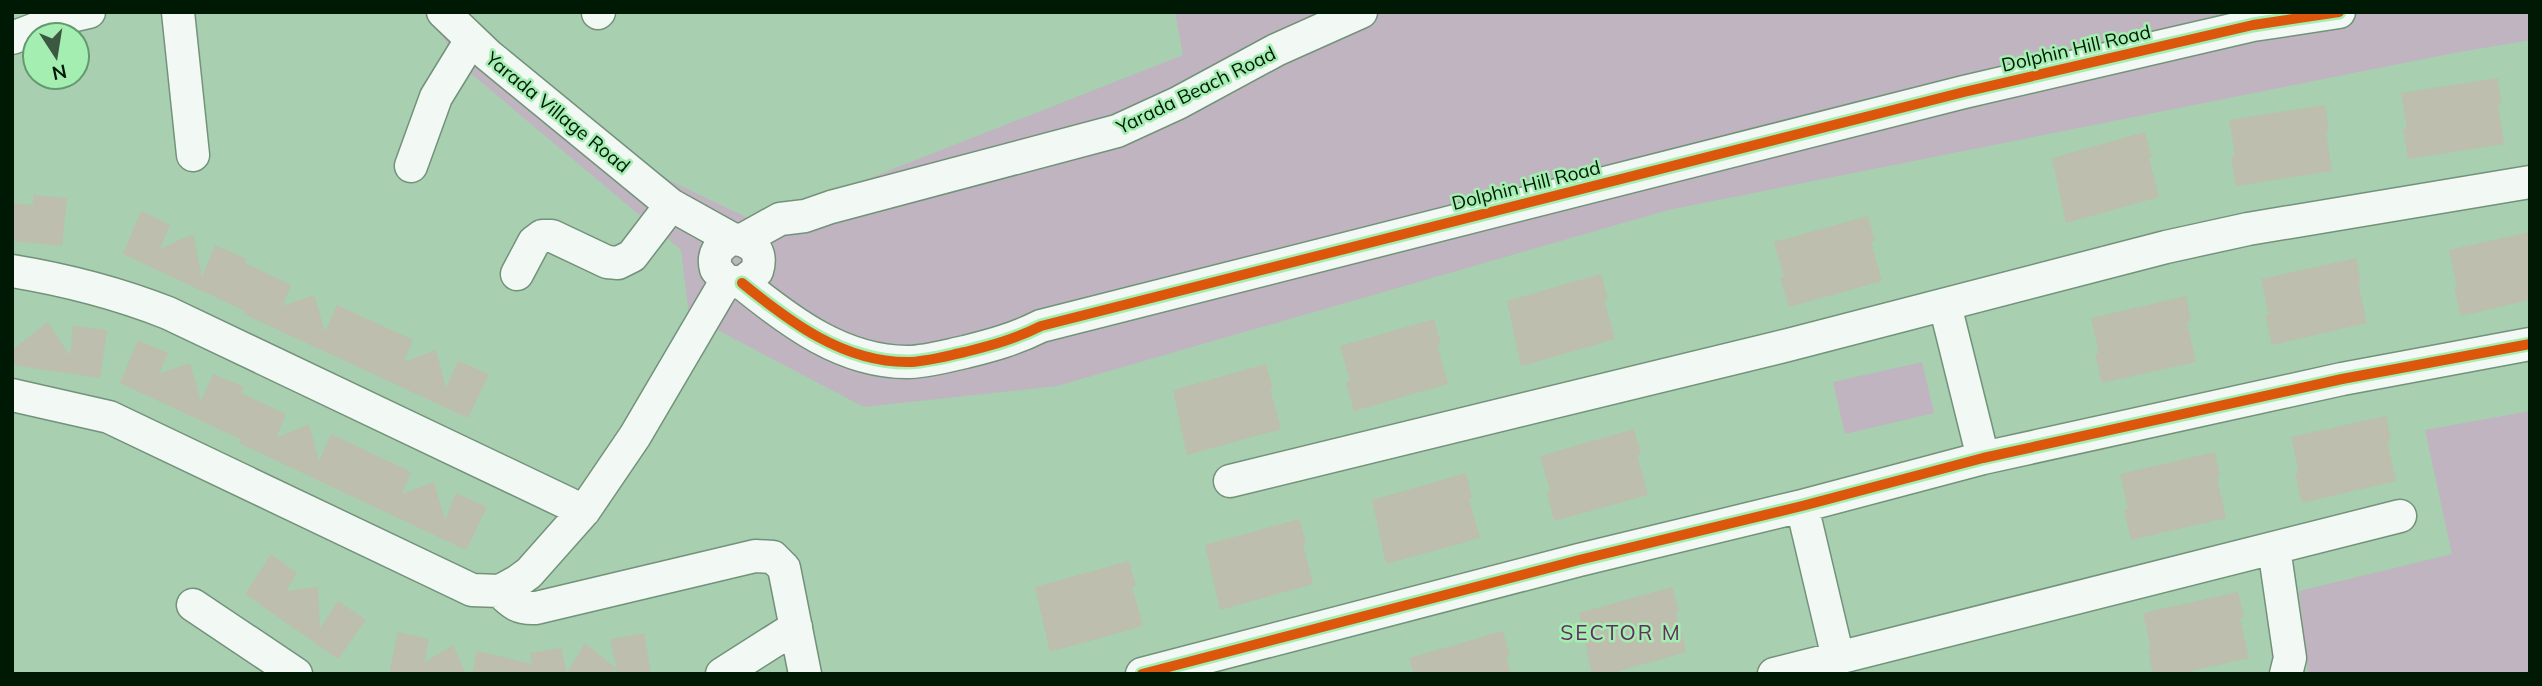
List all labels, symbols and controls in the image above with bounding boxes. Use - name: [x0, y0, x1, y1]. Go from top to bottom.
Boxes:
- street label: Dolphin Hill Road: [1999, 19, 2153, 77]
- north arrow: [21, 21, 91, 91]
- street label: Yarada Beach Road: [1112, 41, 1280, 139]
- street label: Yarada Village Road: [480, 46, 635, 178]
- text: N: [50, 59, 69, 86]
- street label: Dolphin Hill Road: [1449, 155, 1603, 215]
- district label: SECTOR M: [1560, 619, 1682, 645]

